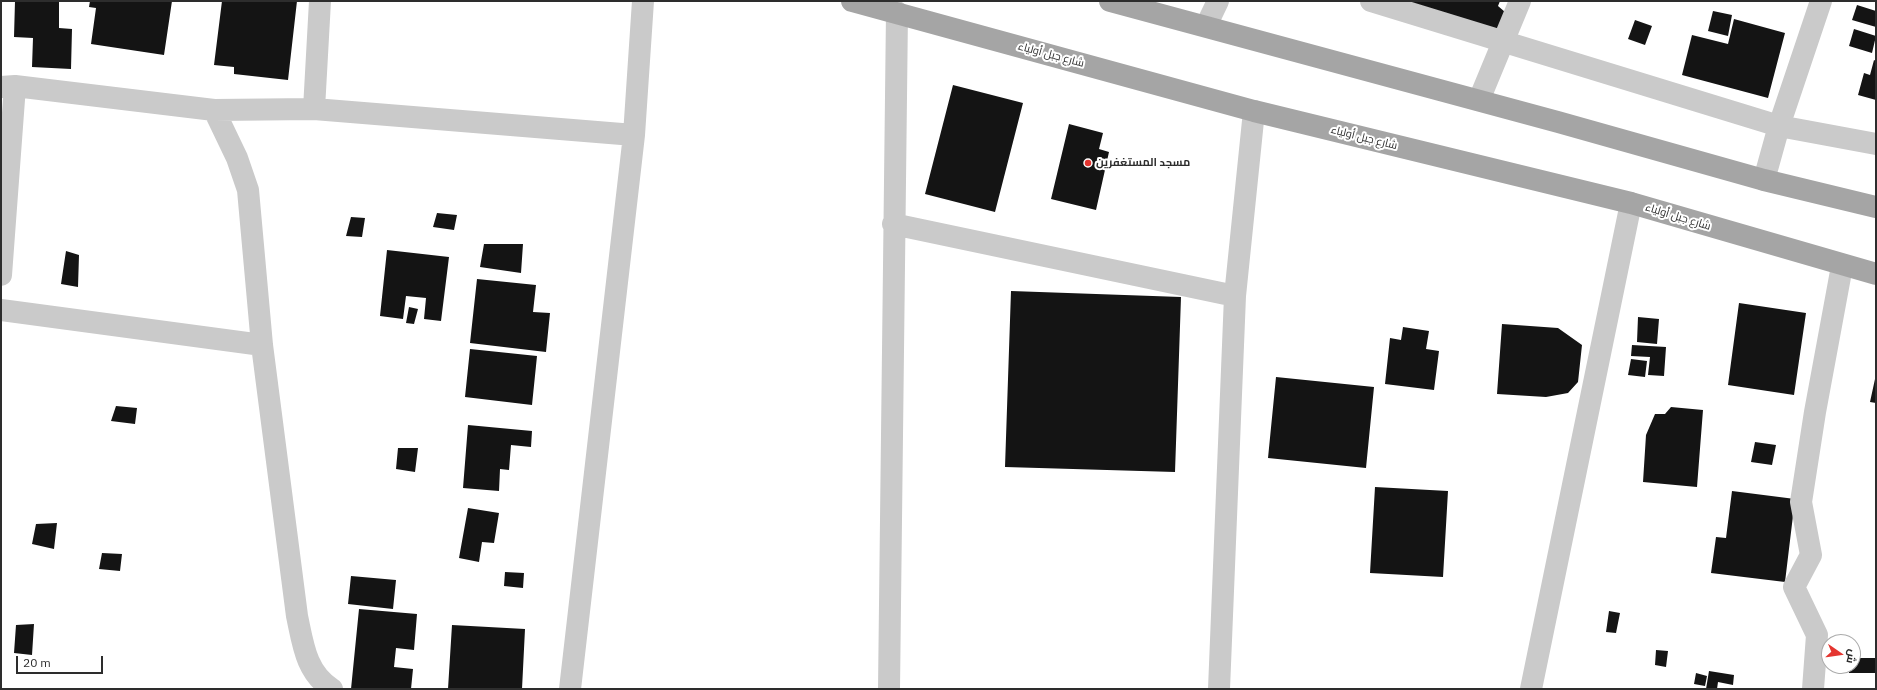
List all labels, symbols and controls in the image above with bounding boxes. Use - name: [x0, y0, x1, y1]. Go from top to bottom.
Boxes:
- street label: شارع جبل أولياء: [1016, 40, 1086, 70]
- street label: شارع جبل أولياء: [1329, 123, 1399, 153]
- place label: مسجد المستغفرين: [1096, 156, 1190, 170]
- marker: مسجد المستغفرين: [1083, 158, 1093, 168]
- street label: شارع جبل أولياء: [1644, 201, 1712, 233]
- north arrow: [1821, 634, 1861, 674]
- scale bar: [18, 648, 105, 674]
- text: ش: [1843, 648, 1860, 665]
- text: 20 m: [23, 655, 51, 670]

